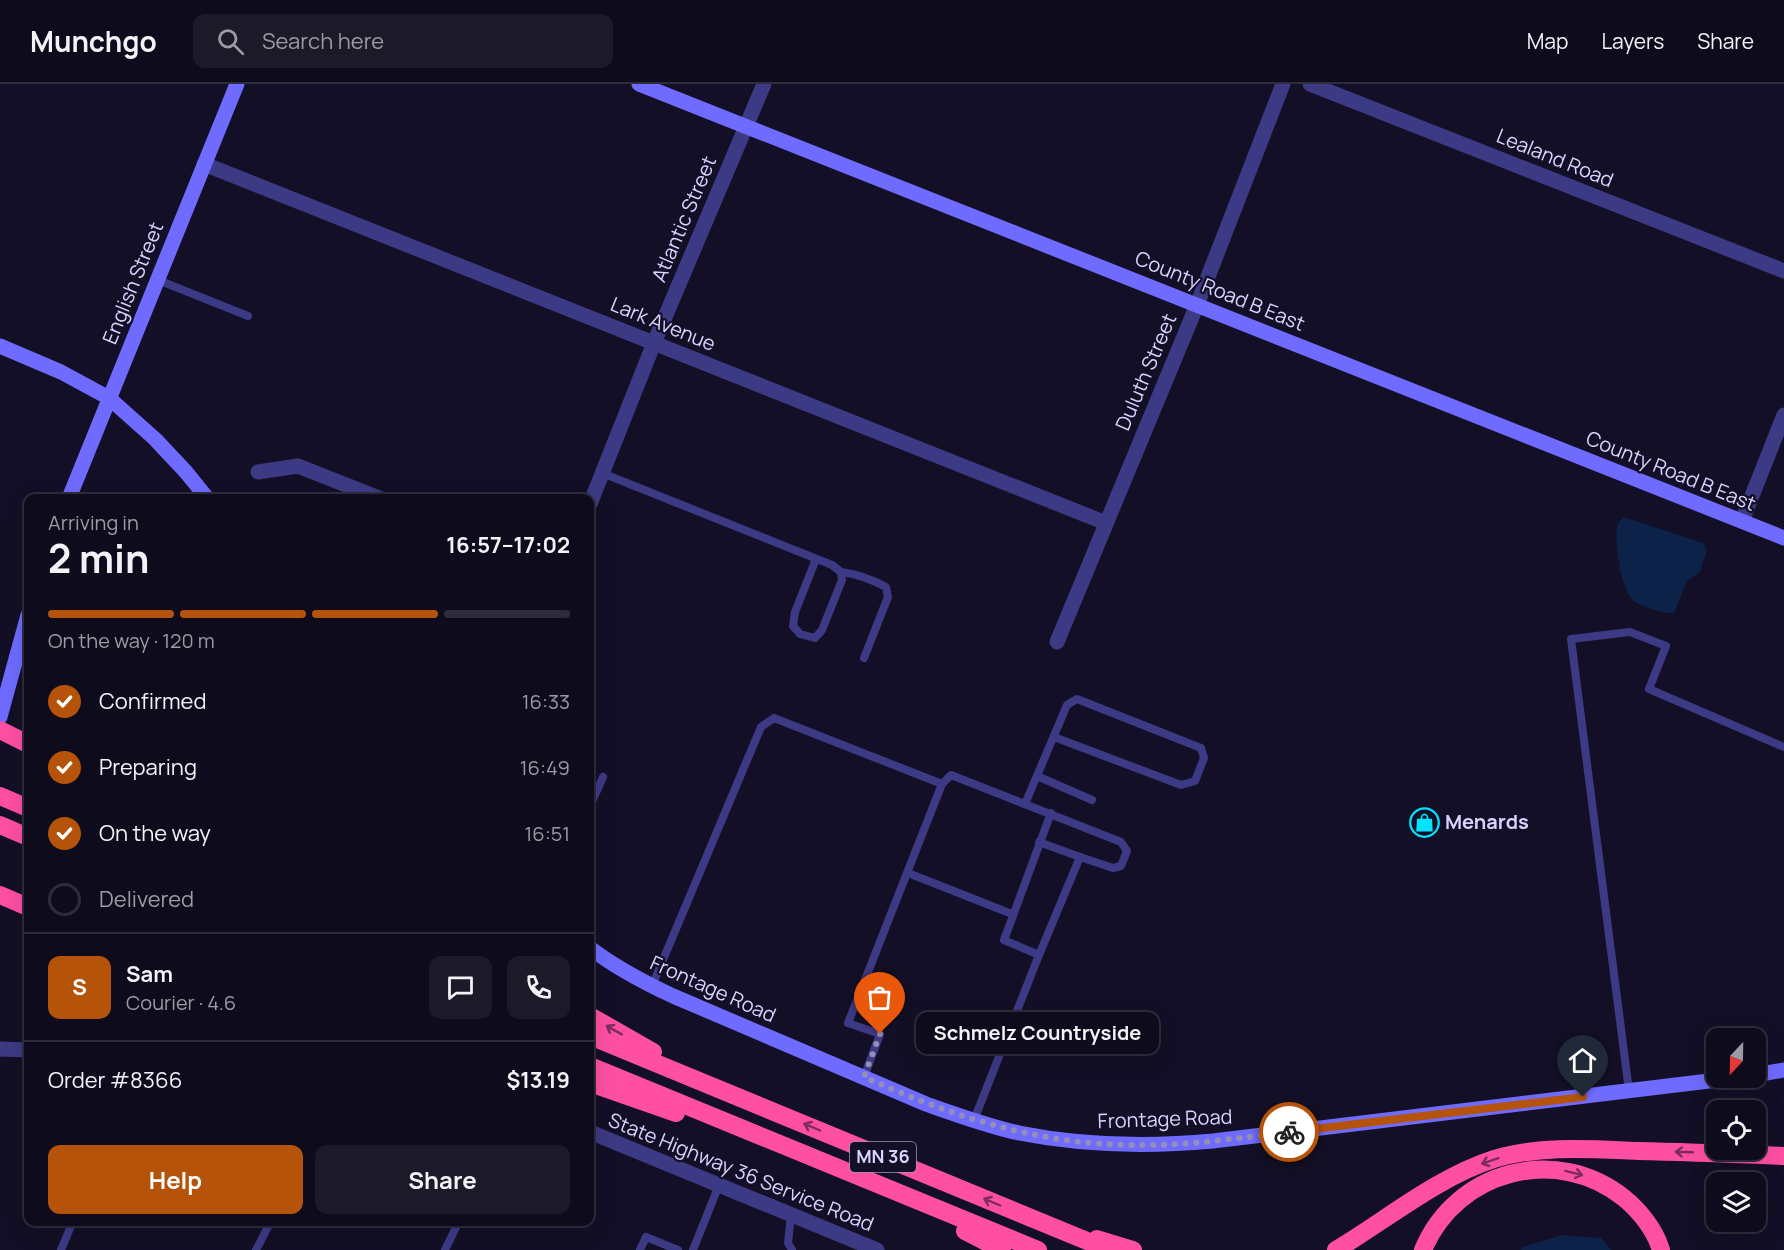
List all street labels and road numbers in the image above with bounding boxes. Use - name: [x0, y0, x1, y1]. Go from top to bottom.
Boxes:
- street label: Lealand Road: [1493, 122, 1618, 193]
- street label: Atlantic Street: [645, 152, 722, 286]
- street label: English Street: [96, 218, 169, 348]
- street label: County Road B East: [1131, 244, 1309, 337]
- street label: Lark Avenue: [607, 290, 720, 357]
- street label: Duluth Street: [1109, 309, 1182, 434]
- street label: County Road B East: [1582, 424, 1760, 517]
- street label: Frontage Road: [646, 949, 780, 1028]
- street label: Frontage Road: [1097, 1103, 1233, 1134]
- street label: State Highway 36 Service Road: [604, 1106, 878, 1237]
- road number: MN 36: [850, 1142, 916, 1172]

